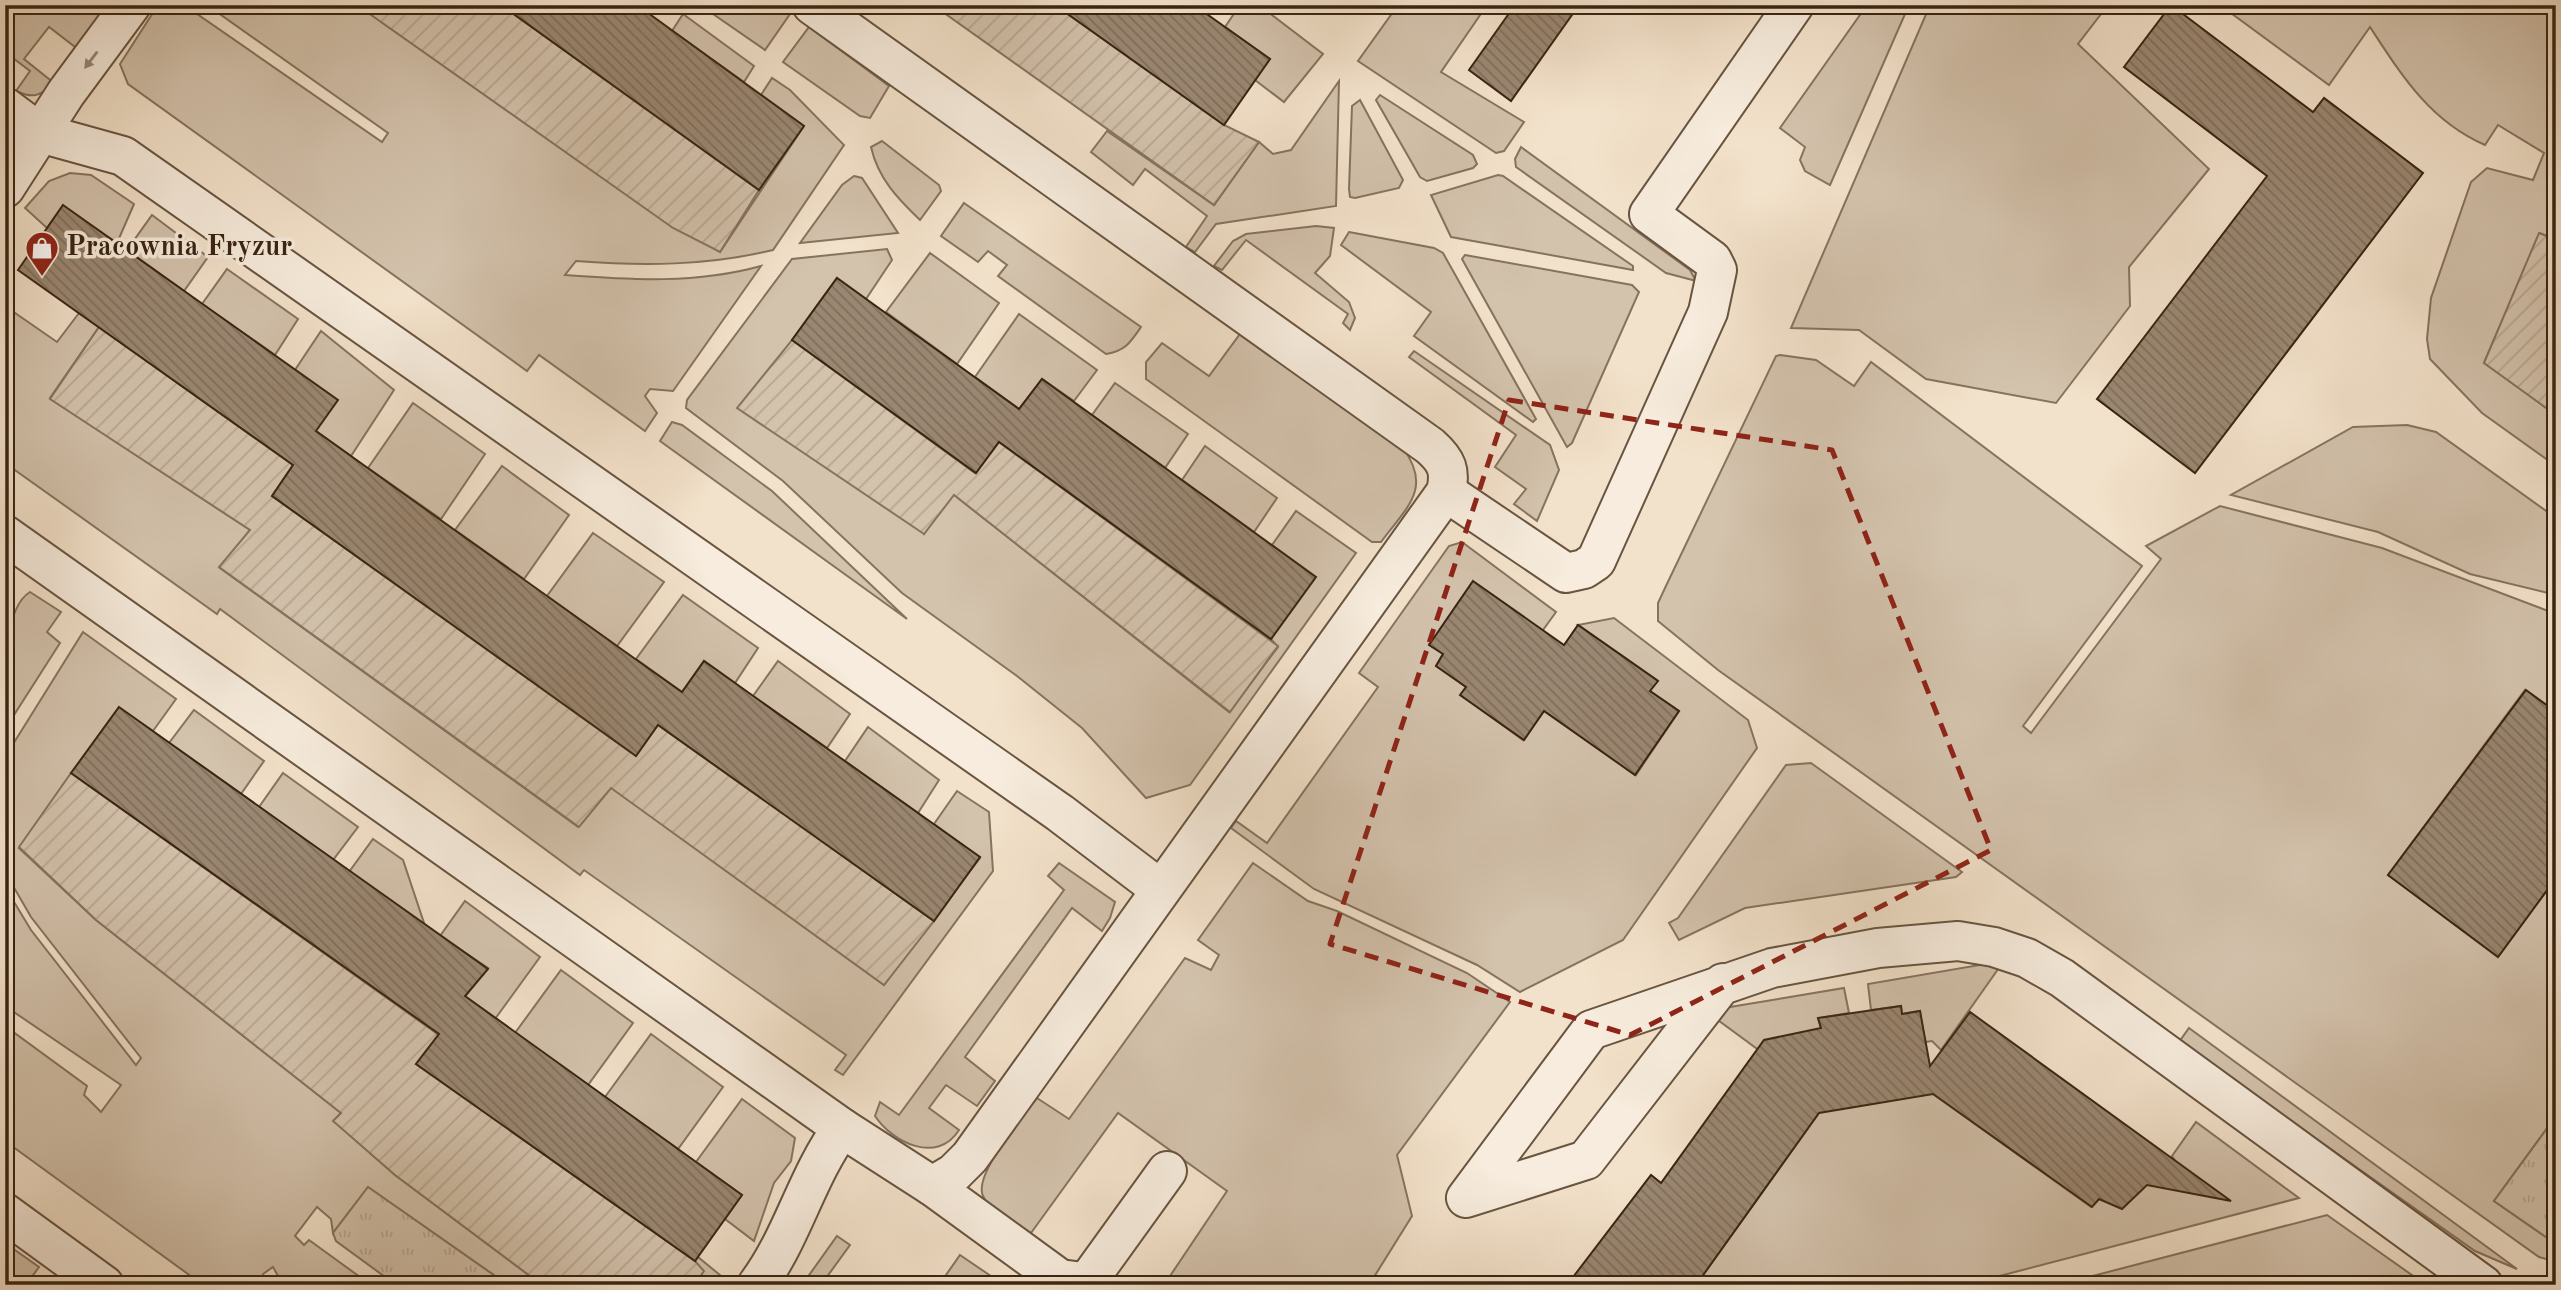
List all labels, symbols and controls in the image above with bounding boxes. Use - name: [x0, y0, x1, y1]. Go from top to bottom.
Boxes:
- one-way arrow: [84, 51, 98, 69]
- shop icon: Pracownia Fryzur: [23, 229, 61, 278]
- place label: Pracownia Fryzur: [66, 234, 292, 262]

